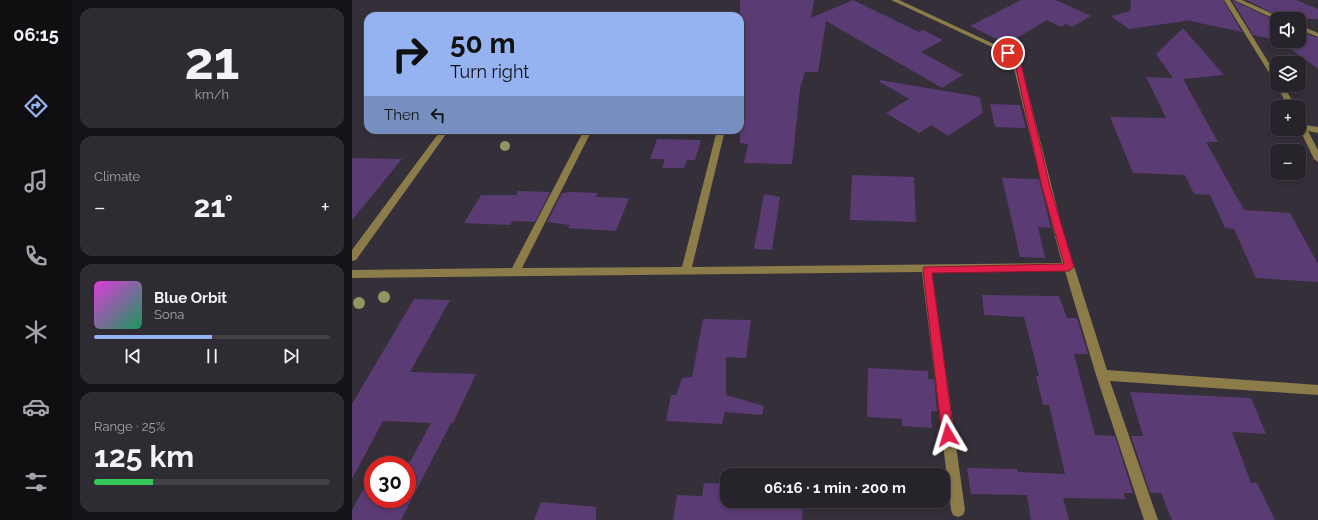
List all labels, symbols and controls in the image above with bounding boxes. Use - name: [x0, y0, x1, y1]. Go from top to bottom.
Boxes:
- map controls: [1270, 12, 1306, 180]
- button: sound: [1270, 12, 1306, 48]
- text: 06:15: [13, 24, 59, 45]
- text: 50 m: [450, 27, 516, 60]
- icon: right: [384, 28, 436, 80]
- text: 21: [184, 30, 240, 91]
- pin: [991, 36, 1025, 70]
- icon: arrive: [997, 42, 1019, 64]
- button: layers: [1270, 56, 1306, 92]
- text: Turn right: [450, 61, 529, 82]
- text: km/h: [195, 87, 229, 102]
- icon: directions: [22, 92, 50, 120]
- button: +: [1270, 100, 1306, 136]
- icon: left: [427, 104, 449, 126]
- text: Then: [384, 106, 419, 124]
- button: −: [1270, 144, 1306, 180]
- icon: music: [22, 167, 50, 195]
- text: Climate: [94, 169, 140, 184]
- text: 21°: [194, 189, 233, 224]
- text: −: [94, 194, 106, 220]
- text: +: [321, 194, 330, 220]
- icon: phone: [22, 242, 50, 270]
- text: Blue Orbit: [154, 289, 227, 307]
- text: Sona: [154, 307, 184, 322]
- icon: climate: [22, 318, 50, 346]
- icon: previous: [122, 345, 144, 367]
- icon: pause: [201, 345, 223, 367]
- icon: next: [280, 345, 302, 367]
- icon: car: [22, 393, 50, 421]
- position arrow: [927, 414, 969, 456]
- text: Range · 25%: [94, 419, 165, 434]
- text: 125 km: [94, 439, 194, 474]
- speed limit sign: 30: [364, 456, 416, 508]
- icon: filters: [22, 468, 50, 496]
- text: 06:16 · 1 min · 200 m: [764, 479, 906, 497]

